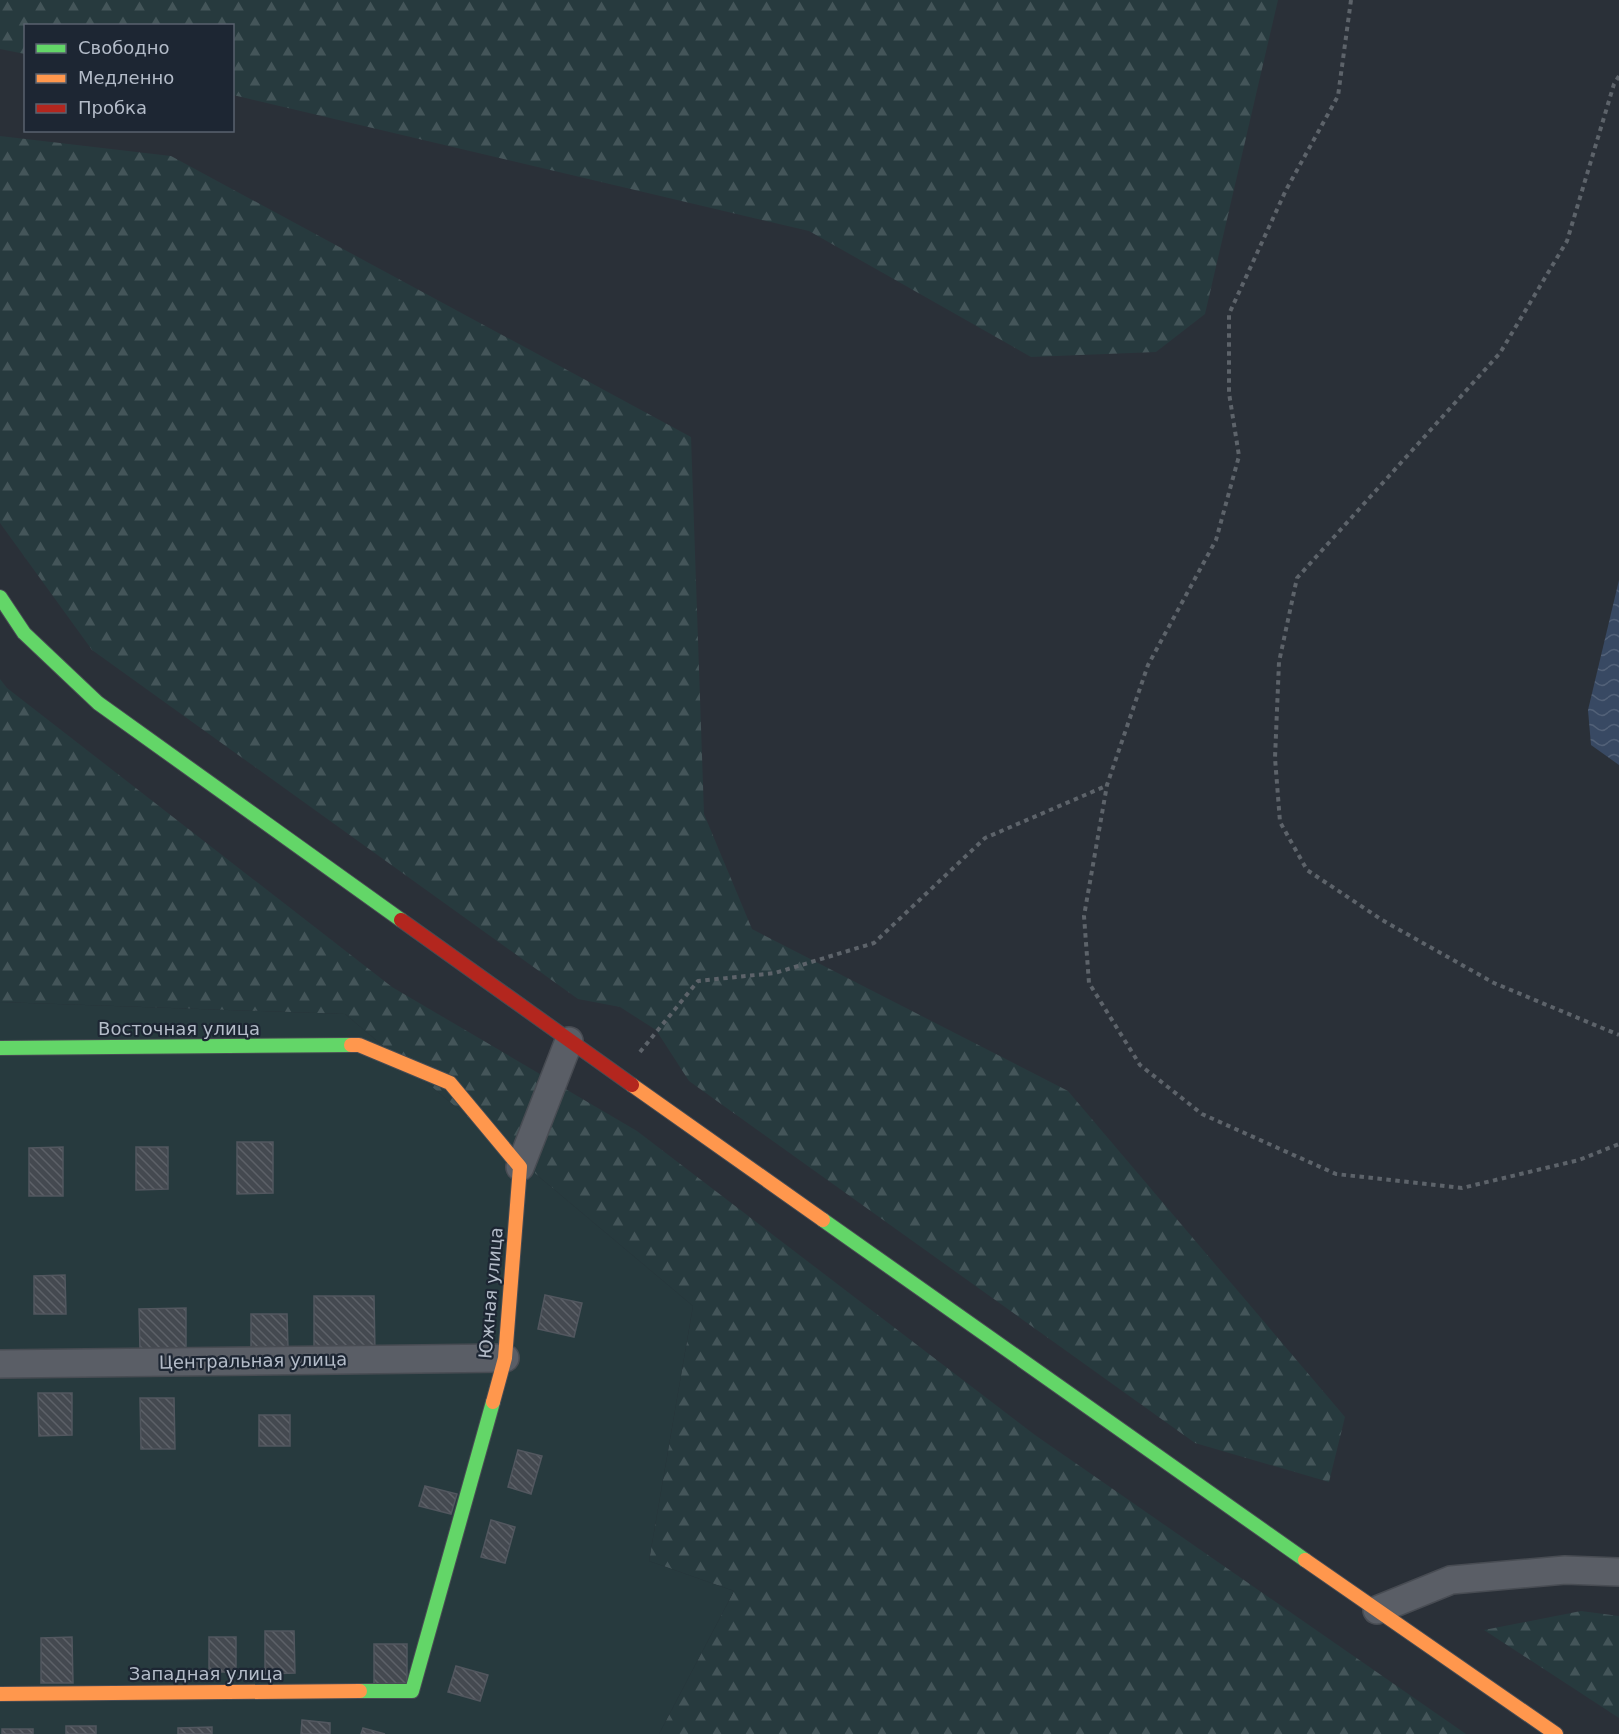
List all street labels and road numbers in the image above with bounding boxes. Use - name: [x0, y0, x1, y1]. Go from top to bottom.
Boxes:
- street label: Восточная улица: [98, 1018, 260, 1039]
- street label: Южная улица: [474, 1226, 507, 1360]
- street label: Центральная улица: [159, 1348, 347, 1373]
- street label: Западная улица: [129, 1663, 283, 1684]

